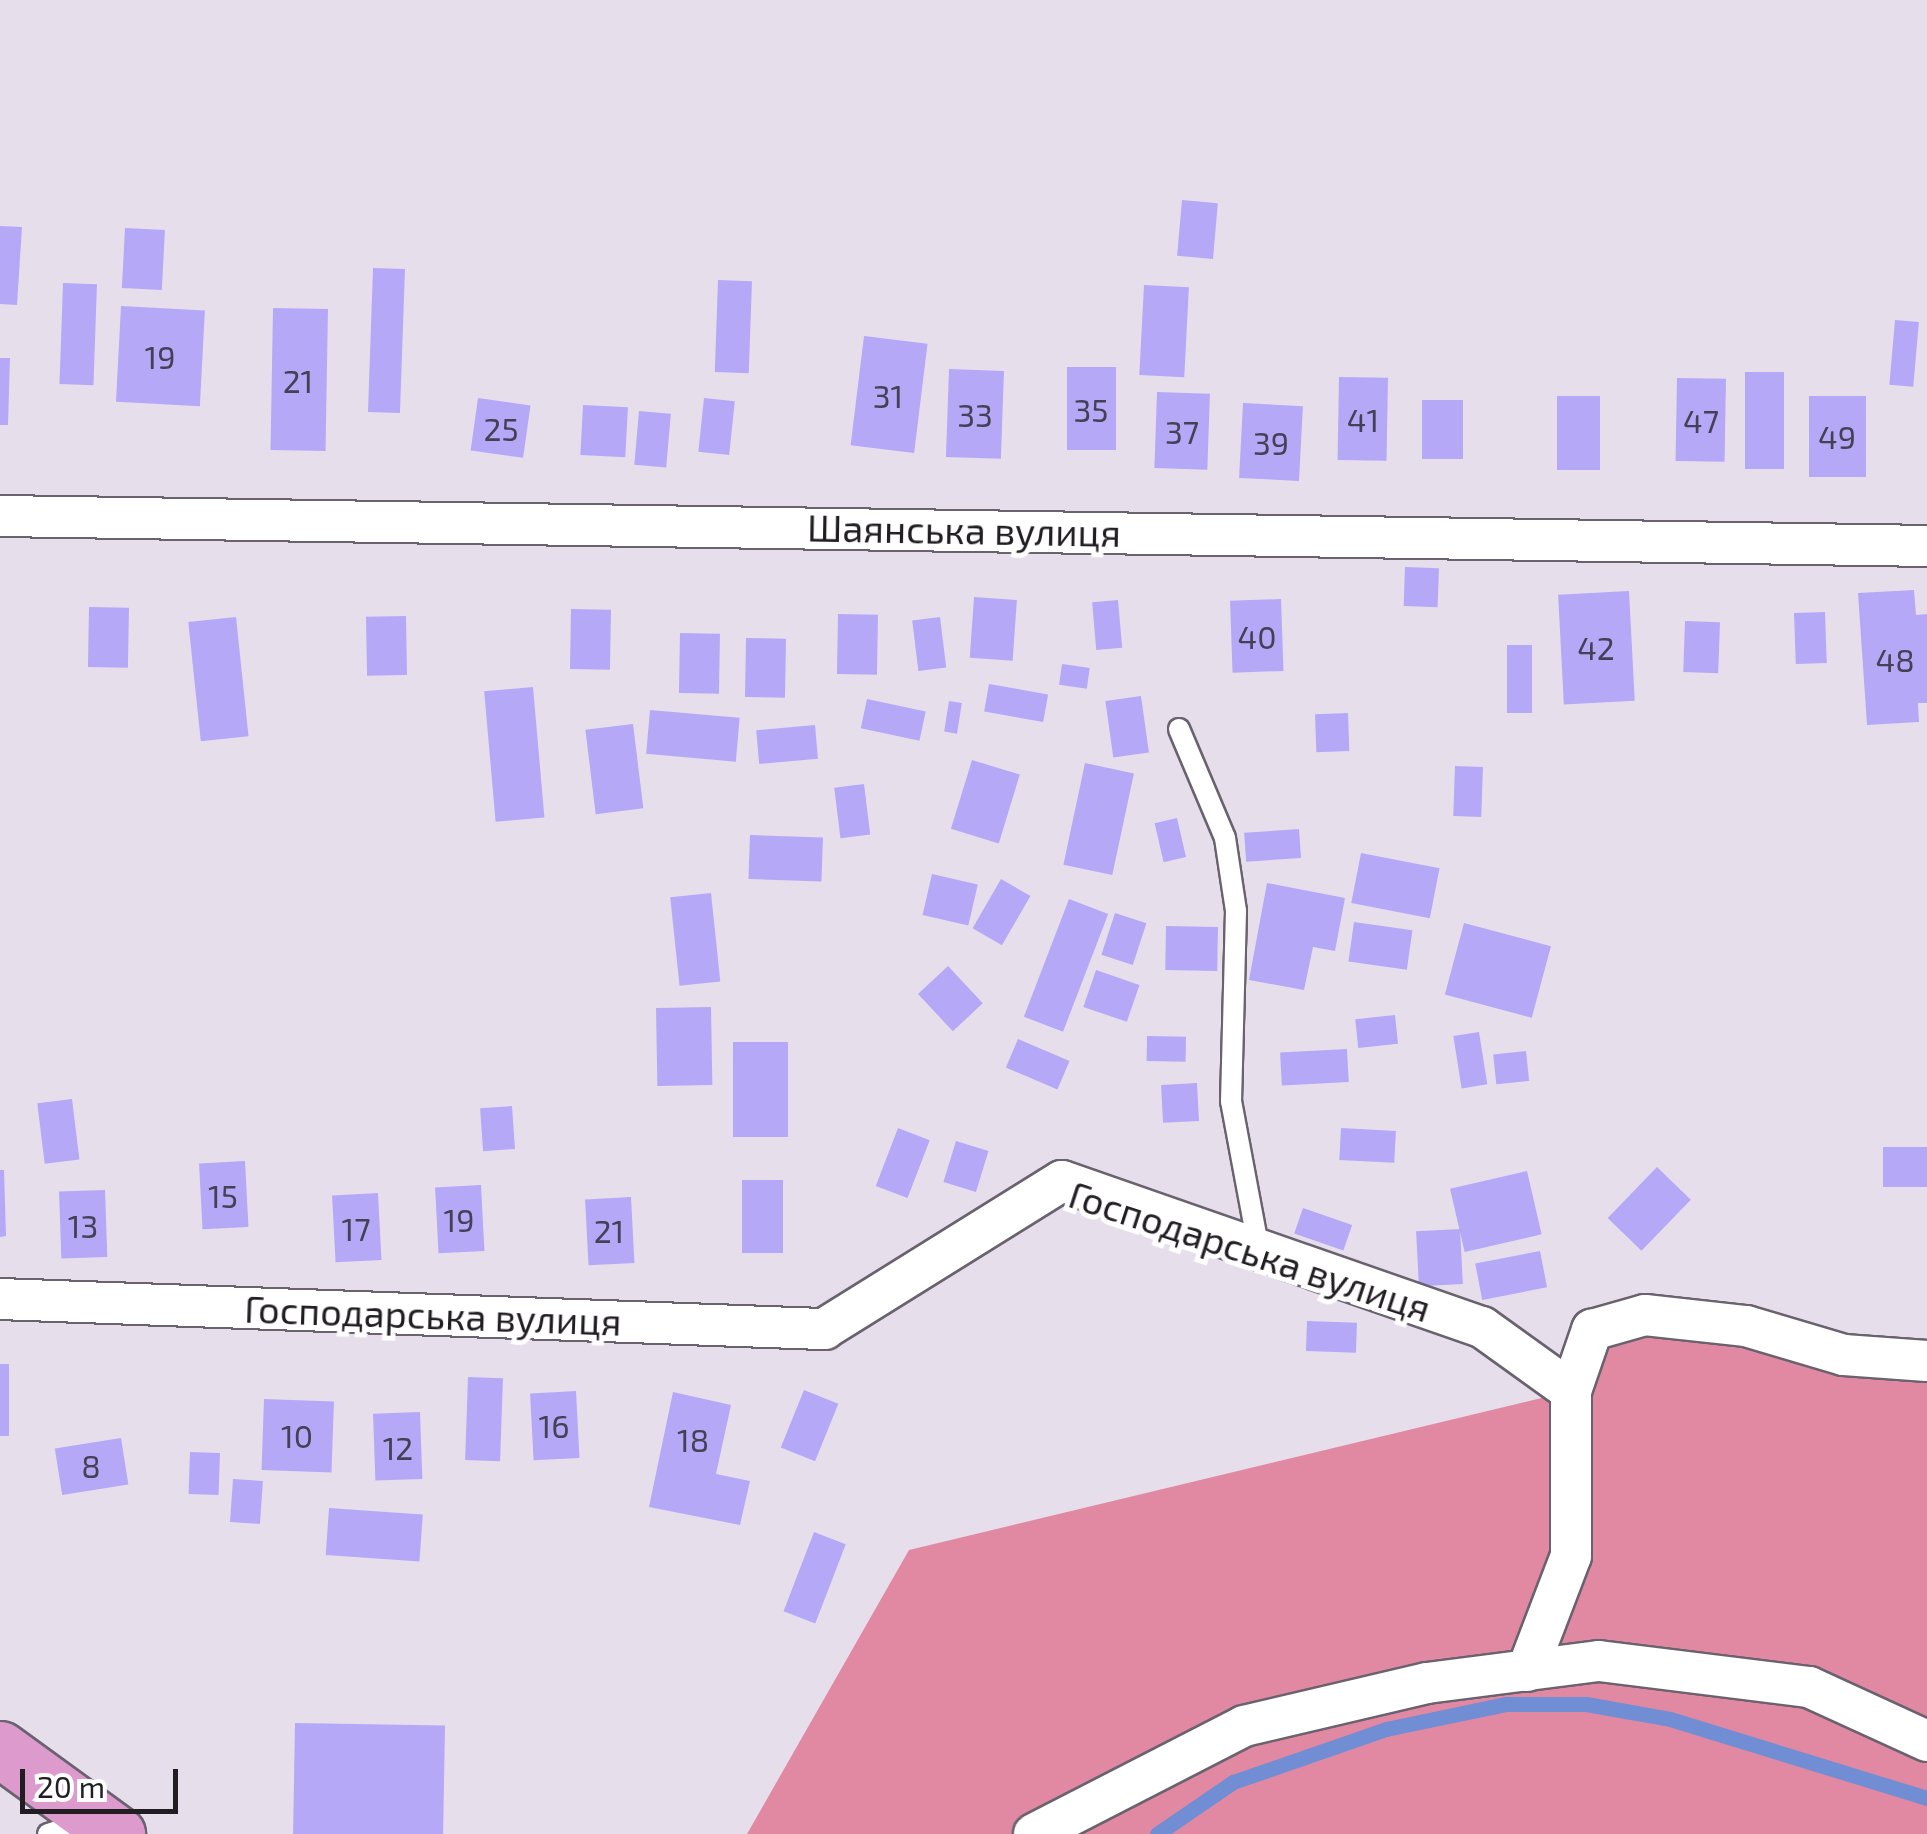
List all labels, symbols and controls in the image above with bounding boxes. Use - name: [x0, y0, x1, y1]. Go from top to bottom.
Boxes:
- house number: 19: [144, 337, 176, 375]
- house number: 21: [283, 361, 313, 399]
- house number: 31: [873, 376, 903, 414]
- house number: 35: [1074, 390, 1108, 428]
- house number: 33: [957, 395, 993, 433]
- house number: 41: [1347, 400, 1379, 438]
- house number: 47: [1683, 401, 1719, 439]
- house number: 25: [483, 409, 519, 447]
- house number: 37: [1165, 412, 1199, 450]
- house number: 49: [1818, 417, 1856, 455]
- house number: 39: [1253, 423, 1289, 461]
- street label: Шаянська вулиця: [807, 504, 1121, 556]
- house number: 40: [1238, 617, 1276, 655]
- house number: 42: [1577, 628, 1615, 666]
- house number: 48: [1875, 640, 1915, 678]
- street label: Господарська вулиця: [1064, 1171, 1436, 1331]
- house number: 15: [208, 1176, 238, 1214]
- house number: 19: [443, 1200, 475, 1238]
- house number: 13: [68, 1206, 98, 1244]
- house number: 17: [341, 1209, 371, 1247]
- house number: 21: [594, 1211, 624, 1249]
- street label: Господарська вулиця: [244, 1286, 622, 1344]
- house number: 16: [538, 1406, 570, 1444]
- house number: 10: [281, 1416, 313, 1454]
- house number: 18: [677, 1420, 709, 1458]
- house number: 12: [383, 1428, 413, 1466]
- house number: 8: [81, 1446, 101, 1484]
- scale bar: [25, 1749, 182, 1811]
- text: 20 m: [37, 1768, 105, 1804]

